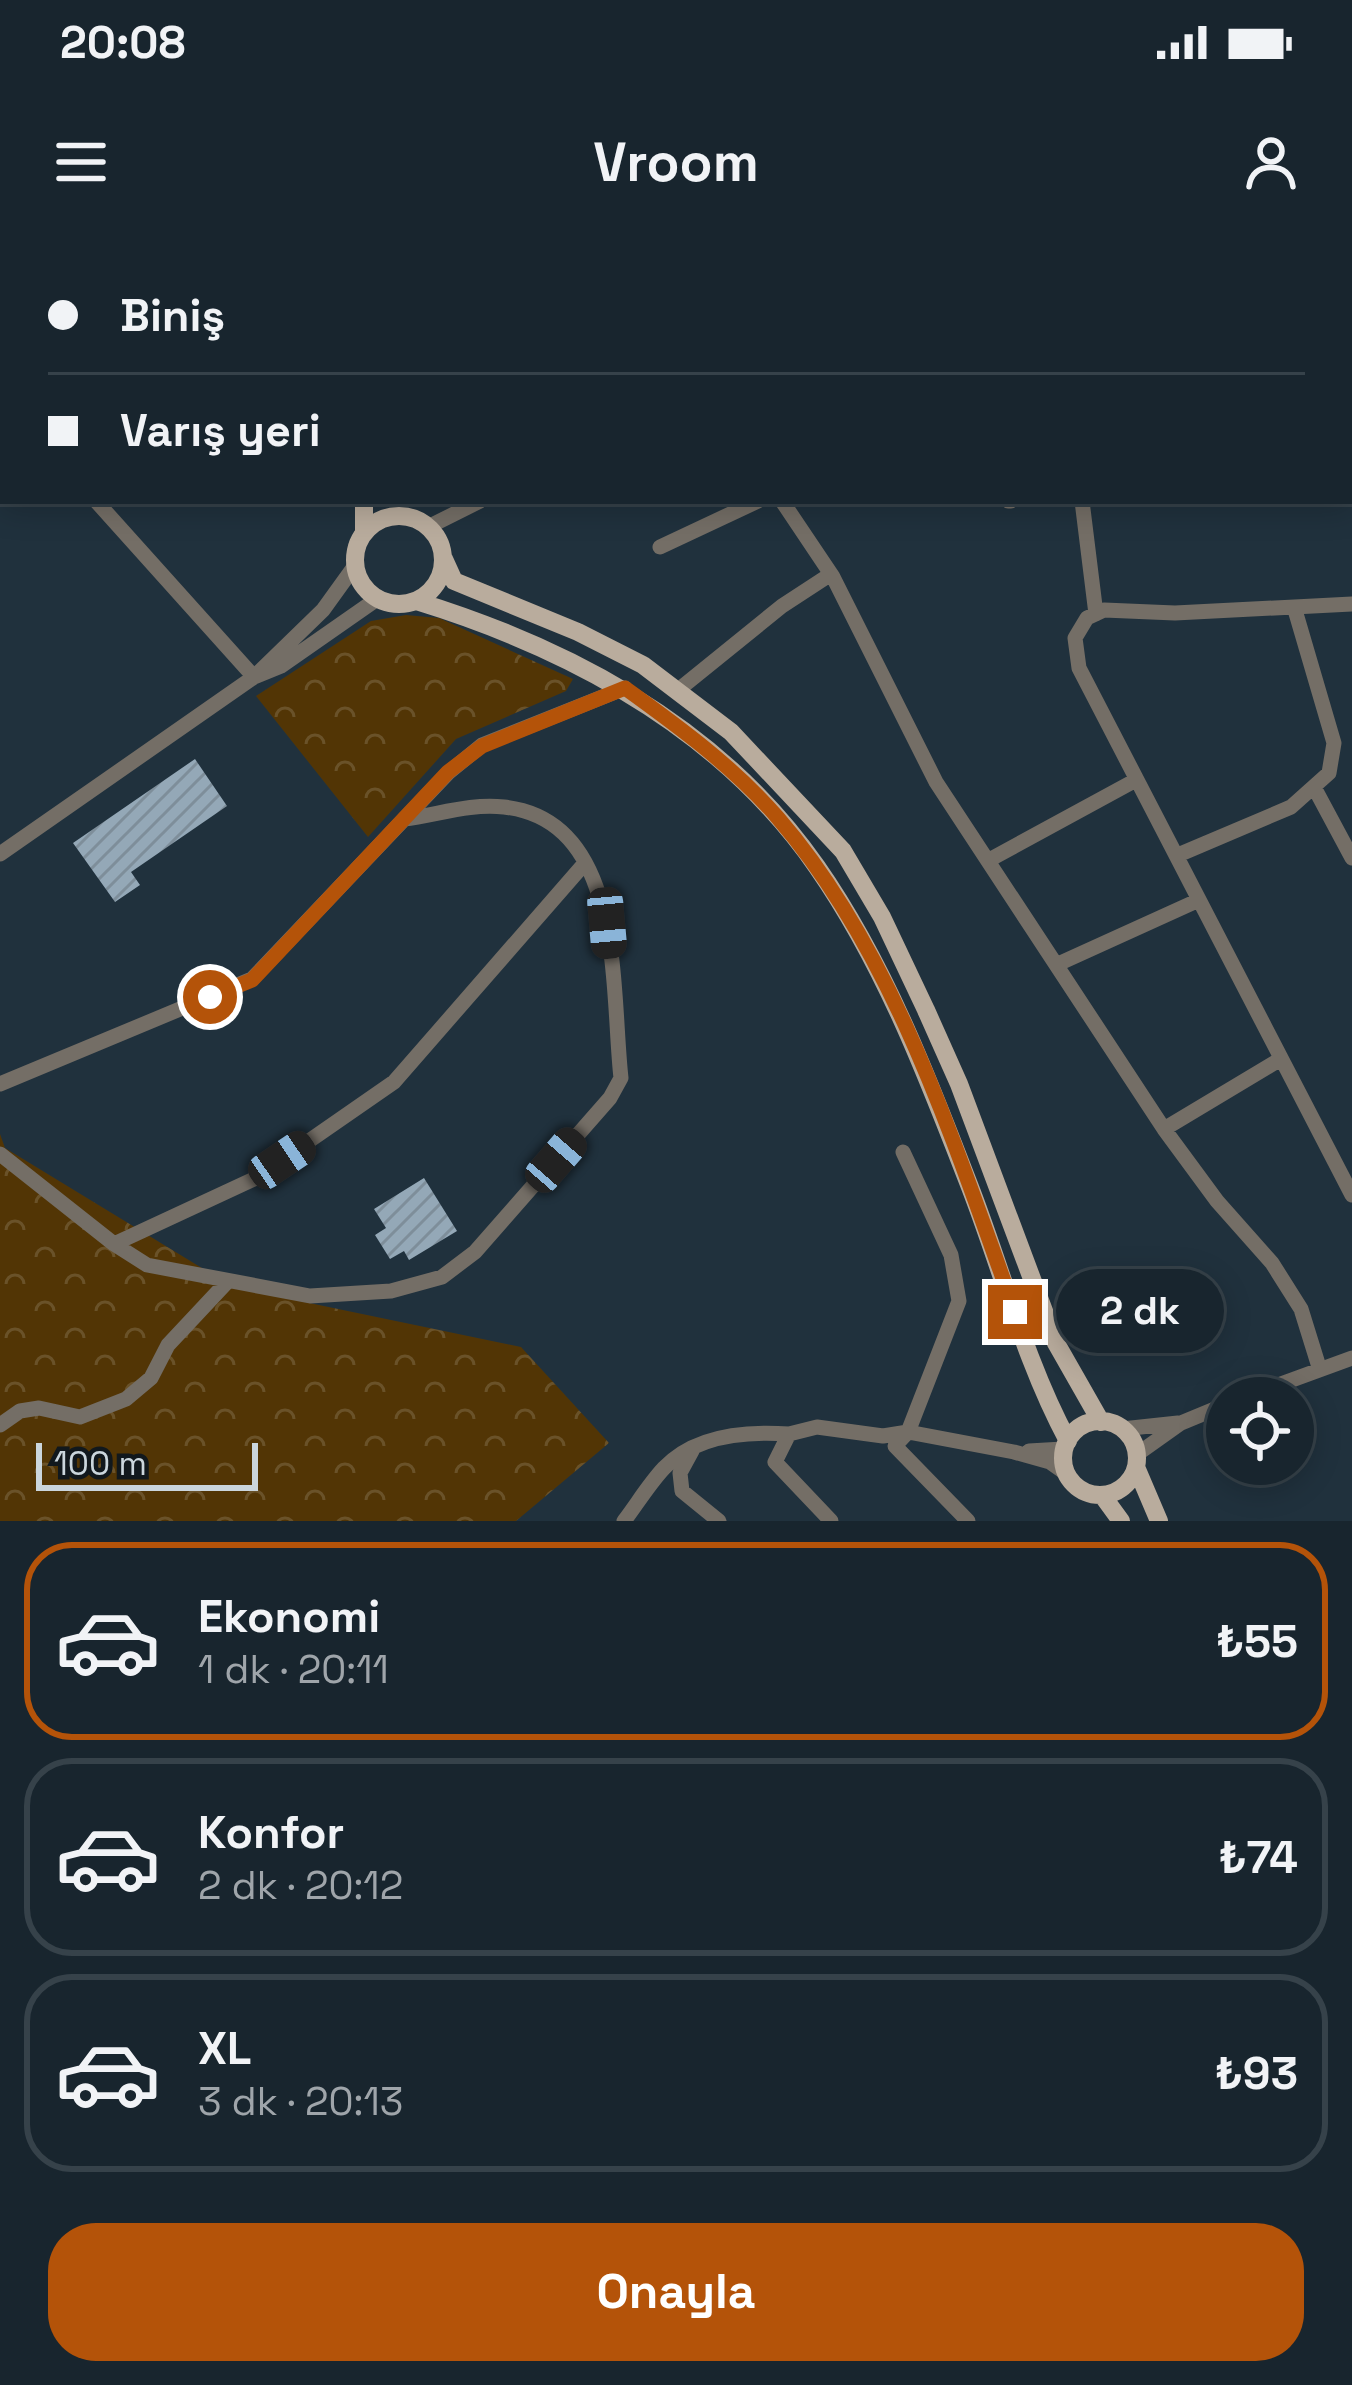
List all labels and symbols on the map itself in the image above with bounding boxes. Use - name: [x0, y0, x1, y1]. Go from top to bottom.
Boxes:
- car: [586, 886, 628, 960]
- route start: [183, 970, 237, 1024]
- car: [519, 1121, 593, 1199]
- car: [242, 1125, 322, 1195]
- callout: 2 dk: [1057, 1270, 1225, 1354]
- route end: [988, 1285, 1042, 1339]
- scale bar: [36, 1437, 258, 1490]

